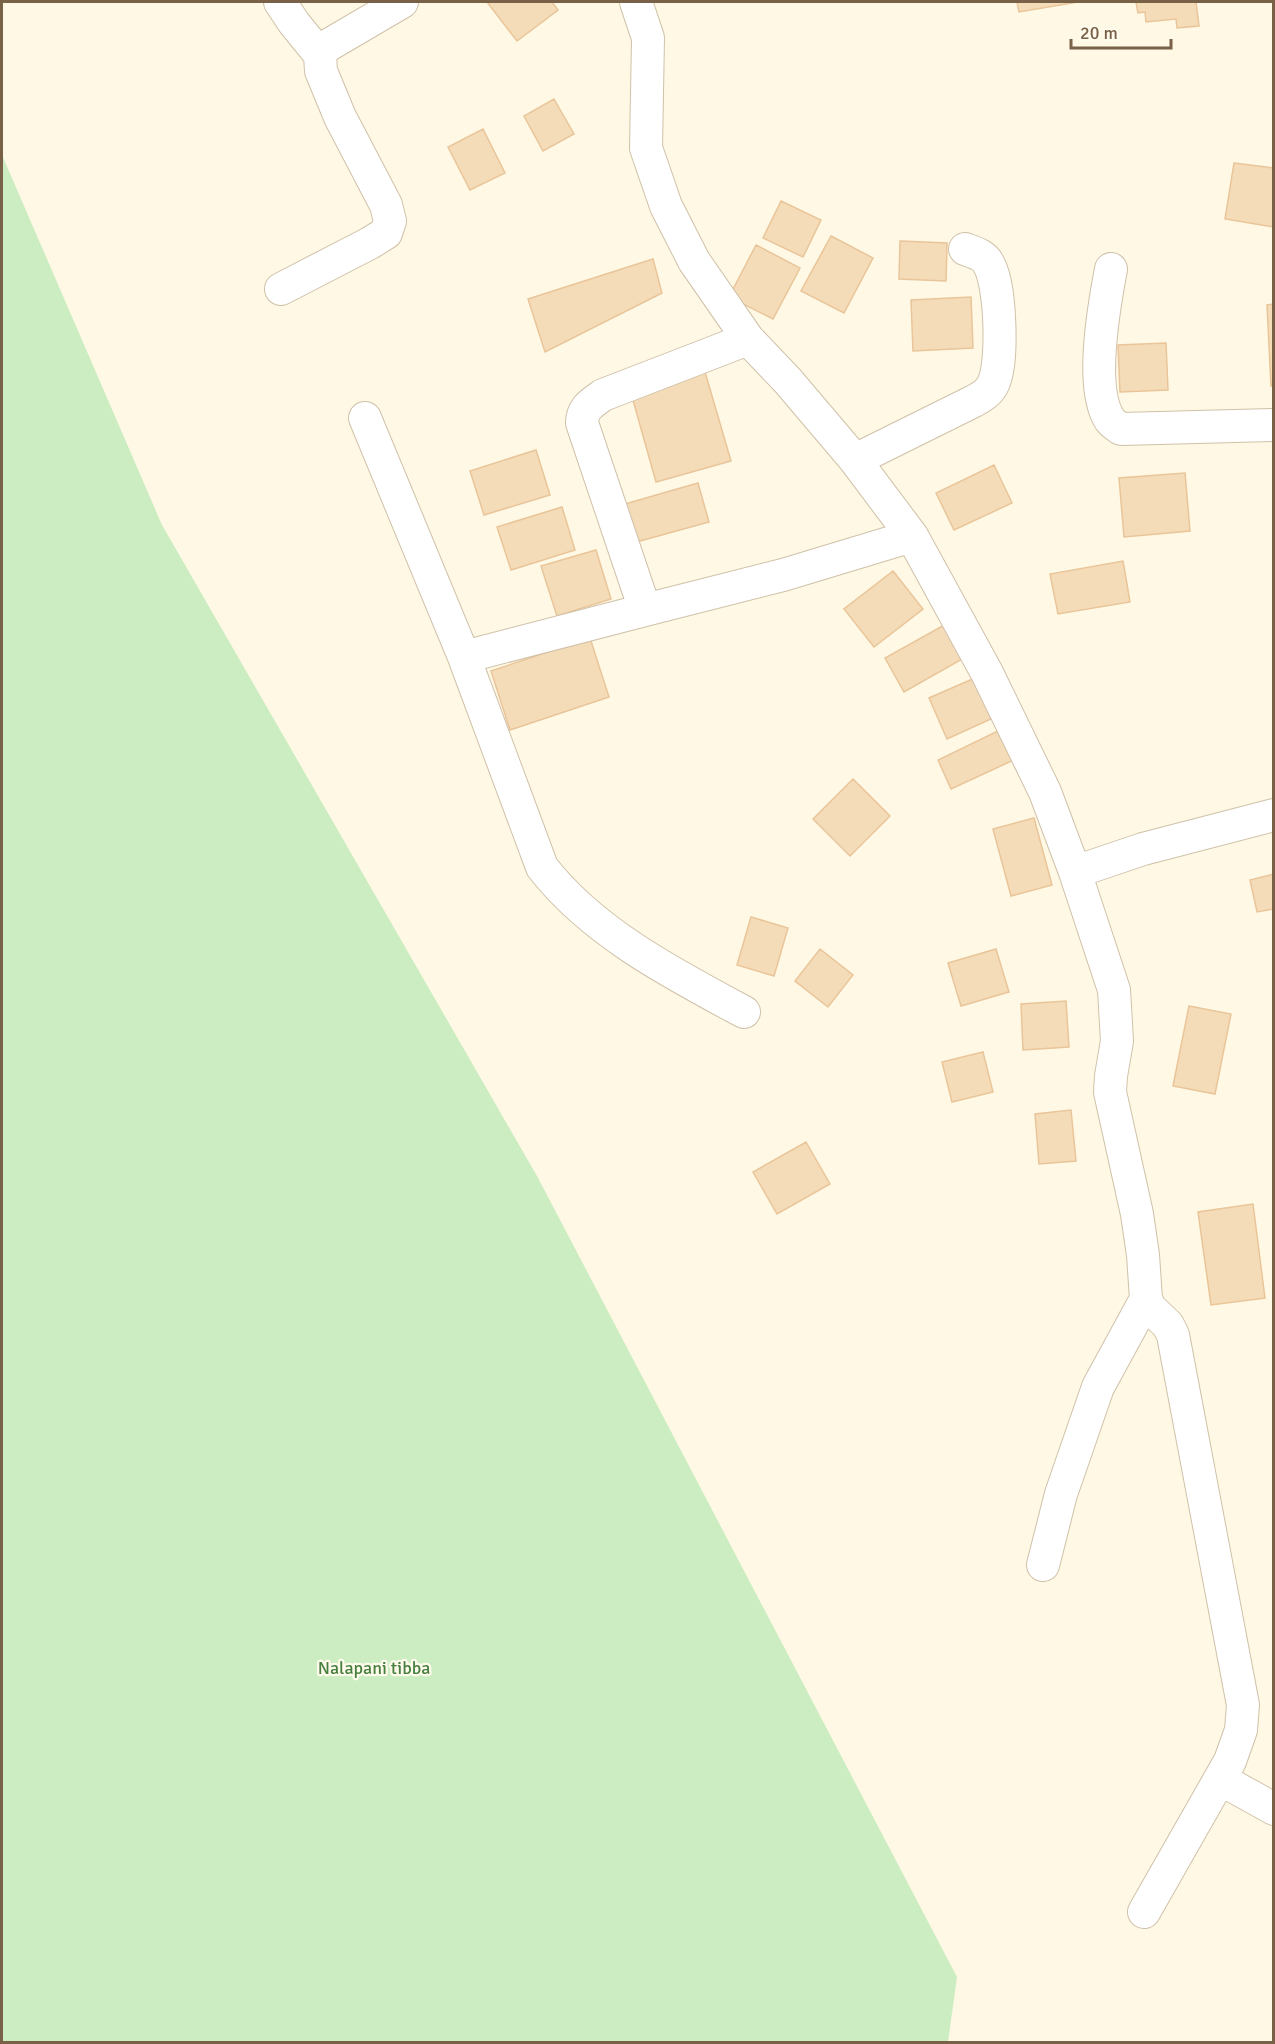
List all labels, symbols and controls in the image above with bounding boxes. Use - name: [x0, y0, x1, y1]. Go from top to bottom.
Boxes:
- scale bar: [1071, 12, 1172, 50]
- text: 20 m: [1080, 22, 1118, 44]
- park label: Nalapani tibba: [318, 1657, 430, 1679]

